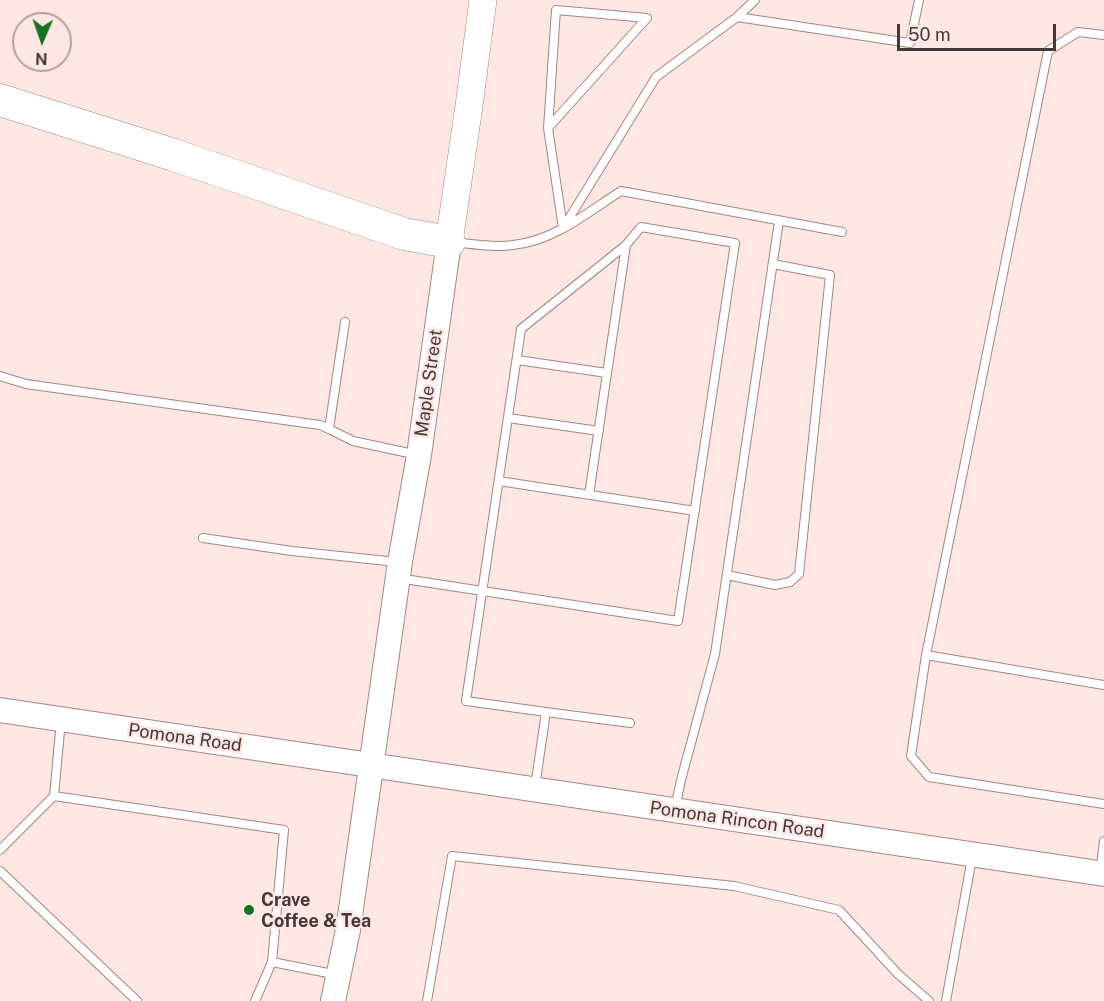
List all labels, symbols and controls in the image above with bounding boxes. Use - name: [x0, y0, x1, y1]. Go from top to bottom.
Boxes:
- north arrow: [12, 12, 72, 72]
- scale bar: [900, 12, 1059, 50]
- text: 50 m: [908, 24, 951, 45]
- text: N: [35, 49, 48, 68]
- street label: Maple Street: [411, 328, 447, 438]
- street label: Pomona Road: [127, 719, 243, 757]
- street label: Pomona Rincon Road: [648, 797, 826, 843]
- place label: Crave Coffee & Tea: [261, 889, 371, 932]
- marker: Crave Coffee & Tea: [242, 903, 256, 917]

